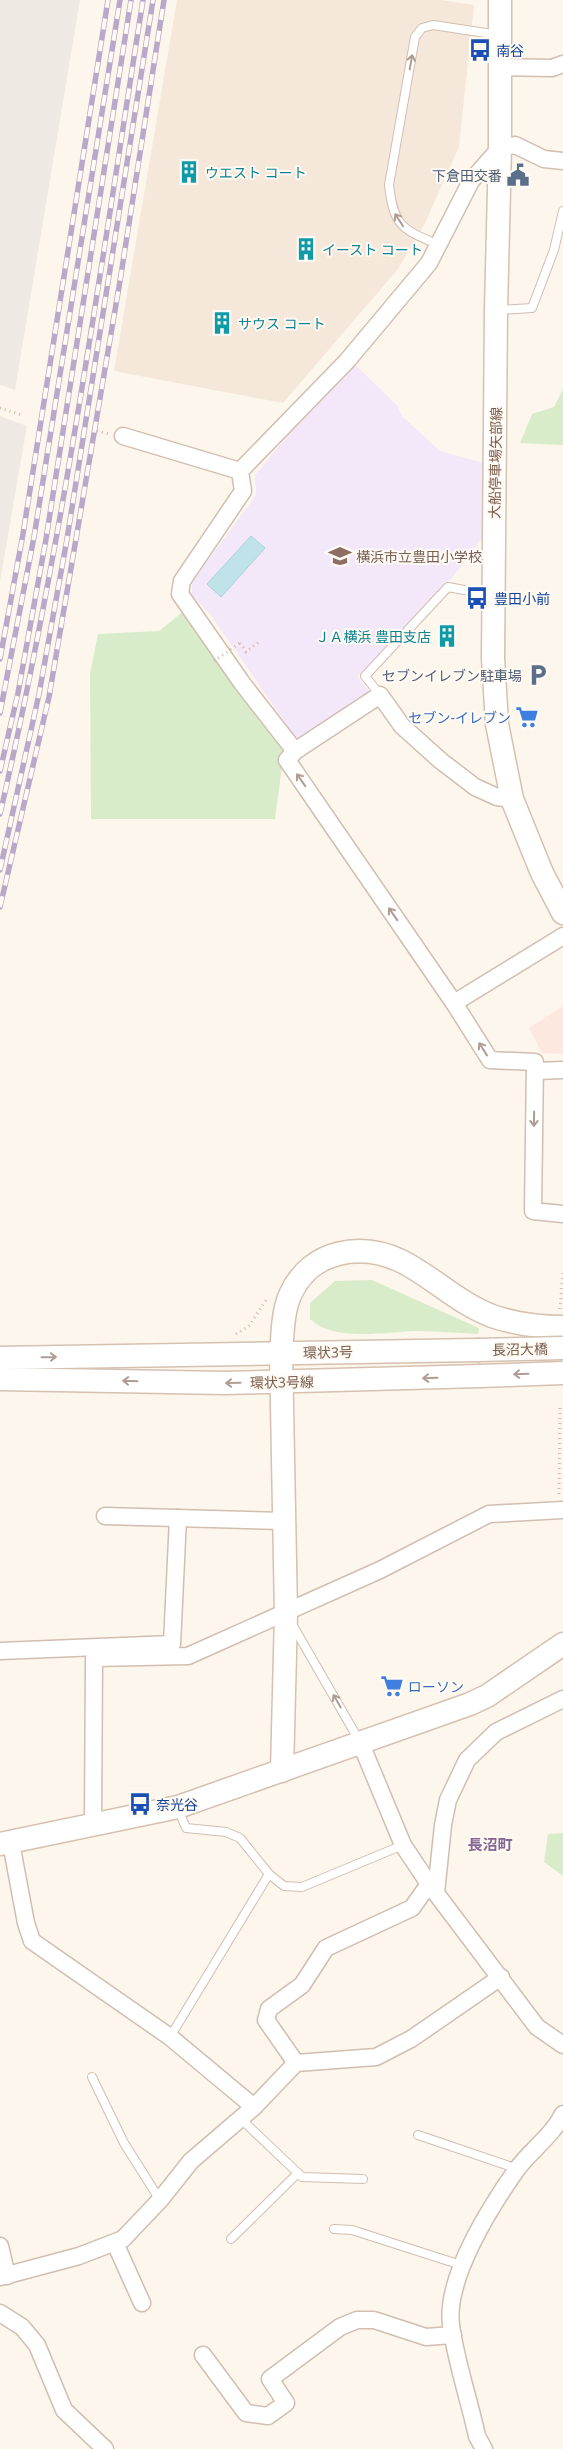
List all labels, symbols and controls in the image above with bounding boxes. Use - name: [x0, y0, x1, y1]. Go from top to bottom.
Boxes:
- bus stop icon: 南谷: [467, 37, 493, 63]
- place label: 南谷: [496, 41, 524, 60]
- one-way arrow: [406, 54, 416, 70]
- building icon: ウエスト コート: [176, 159, 202, 185]
- public building icon: 下倉田交番: [505, 162, 531, 188]
- place label: ウエスト コート: [205, 163, 307, 182]
- place label: 下倉田交番: [432, 166, 502, 185]
- one-way arrow: [393, 213, 404, 227]
- building icon: イースト コート: [293, 236, 319, 262]
- place label: イースト コート: [322, 240, 423, 259]
- building icon: サウス コート: [209, 310, 235, 336]
- place label: サウス コート: [238, 314, 326, 333]
- street label: 大船停車場矢部線: [485, 407, 505, 519]
- school or university icon: 横浜市立豊田小学校: [327, 543, 353, 569]
- place label: 横浜市立豊田小学校: [356, 547, 482, 566]
- bus stop icon: 豊田小前: [464, 585, 490, 611]
- place label: 豊田小前: [494, 589, 550, 608]
- building icon: ＪＡ横浜 豊田支店: [434, 623, 460, 649]
- place label: ＪＡ横浜 豊田支店: [315, 627, 431, 646]
- parking icon: セブンイレブン駐車場: [525, 662, 551, 688]
- place label: セブンイレブン駐車場: [382, 666, 522, 685]
- supermarket icon: セブン-イレブン: [514, 704, 540, 730]
- place label: セブン-イレブン: [408, 708, 511, 727]
- one-way arrow: [296, 774, 306, 788]
- one-way arrow: [388, 907, 398, 921]
- one-way arrow: [478, 1043, 488, 1057]
- one-way arrow: [529, 1111, 539, 1127]
- street label: 長沼大橋: [492, 1339, 548, 1359]
- street label: 環状3号: [303, 1342, 353, 1362]
- one-way arrow: [40, 1352, 56, 1362]
- one-way arrow: [513, 1370, 529, 1379]
- street label: 環状3号線: [250, 1372, 314, 1392]
- one-way arrow: [422, 1373, 438, 1382]
- one-way arrow: [122, 1376, 138, 1386]
- one-way arrow: [225, 1378, 241, 1388]
- supermarket icon: ローソン: [379, 1673, 405, 1699]
- place label: ローソン: [408, 1677, 464, 1696]
- one-way arrow: [331, 1695, 341, 1709]
- bus stop icon: 奈光谷: [127, 1791, 153, 1817]
- place label: 奈光谷: [156, 1795, 198, 1814]
- district label: 長沼町: [467, 1834, 513, 1854]

